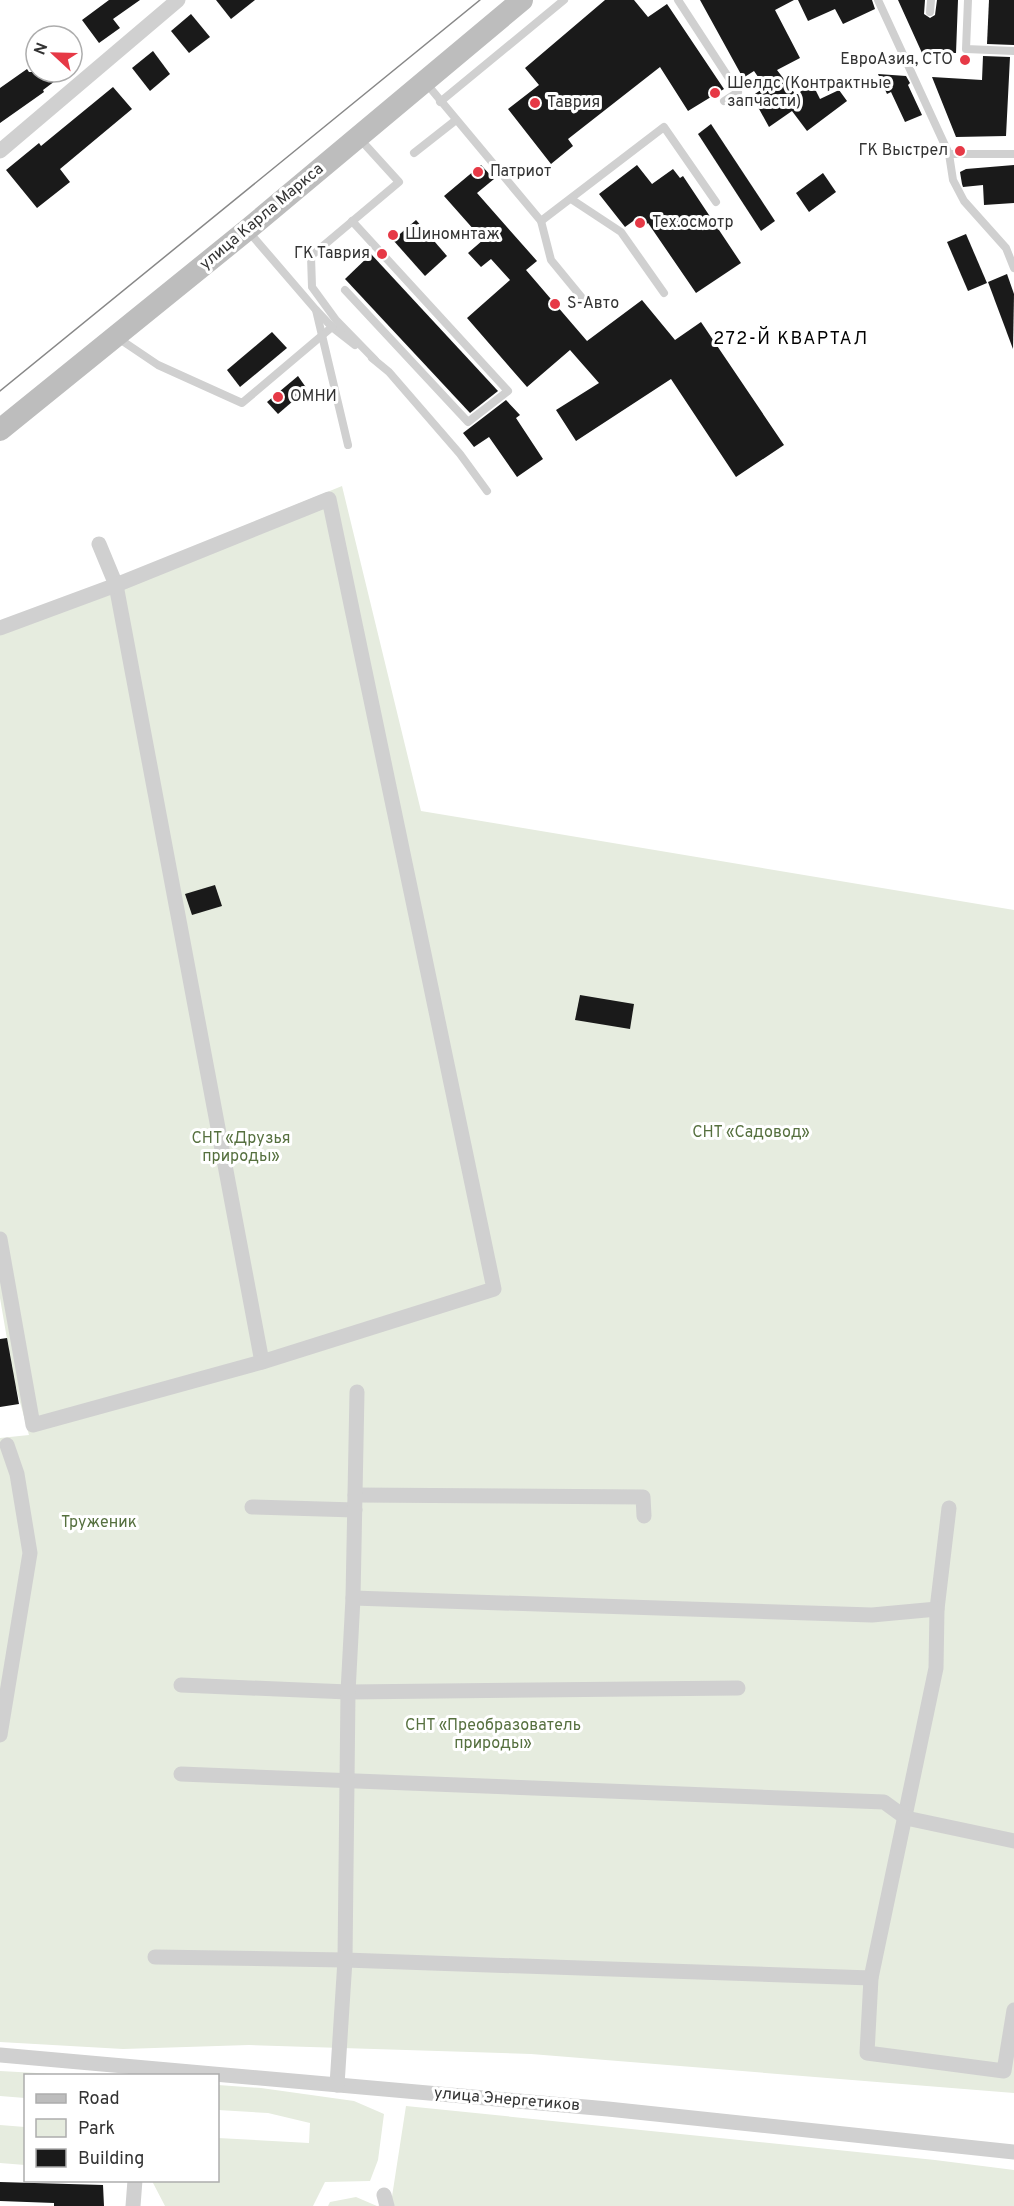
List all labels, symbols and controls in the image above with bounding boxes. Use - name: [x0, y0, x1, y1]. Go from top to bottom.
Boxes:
- north arrow: [24, 24, 84, 84]
- text: N: [31, 40, 53, 58]
- place label: ЕвроАзия, СТО: [840, 50, 953, 70]
- marker: ЕвроАзия, СТО: [958, 53, 972, 67]
- place label: Шелдс (Контрактные запчасти): [727, 74, 891, 112]
- marker: Шелдс (Контрактные запчасти): [708, 86, 722, 100]
- place label: Таврия: [547, 93, 600, 113]
- marker: Таврия: [528, 96, 542, 110]
- place label: ГК Выстрел: [858, 141, 948, 161]
- marker: ГК Выстрел: [953, 144, 967, 158]
- street label: улица Карла Маркса: [196, 159, 328, 275]
- place label: Патриот: [490, 162, 551, 182]
- marker: Патриот: [471, 165, 485, 179]
- place label: Тех.осмотр: [652, 213, 734, 233]
- marker: Тех.осмотр: [633, 216, 647, 230]
- place label: Шиномнтаж: [405, 225, 500, 245]
- marker: Шиномнтаж: [386, 228, 400, 242]
- place label: ГК Таврия: [294, 244, 370, 264]
- marker: ГК Таврия: [375, 247, 389, 261]
- place label: S-Авто: [567, 294, 619, 314]
- marker: S-Авто: [548, 297, 562, 311]
- district label: 272-Й КВАРТАЛ: [713, 326, 869, 351]
- place label: ОМНИ: [290, 387, 337, 407]
- marker: ОМНИ: [271, 390, 285, 404]
- park label: СНТ «Садовод»: [692, 1123, 810, 1143]
- park label: СНТ «Друзья природы»: [192, 1129, 290, 1167]
- park label: Труженик: [61, 1513, 137, 1533]
- park label: СНТ «Преобразователь природы»: [405, 1716, 581, 1754]
- legend: [24, 2074, 219, 2182]
- street label: улица Энергетиков: [433, 2084, 581, 2116]
- text: Road: [78, 2088, 120, 2111]
- text: Park: [78, 2118, 115, 2141]
- text: Building: [78, 2148, 144, 2171]

